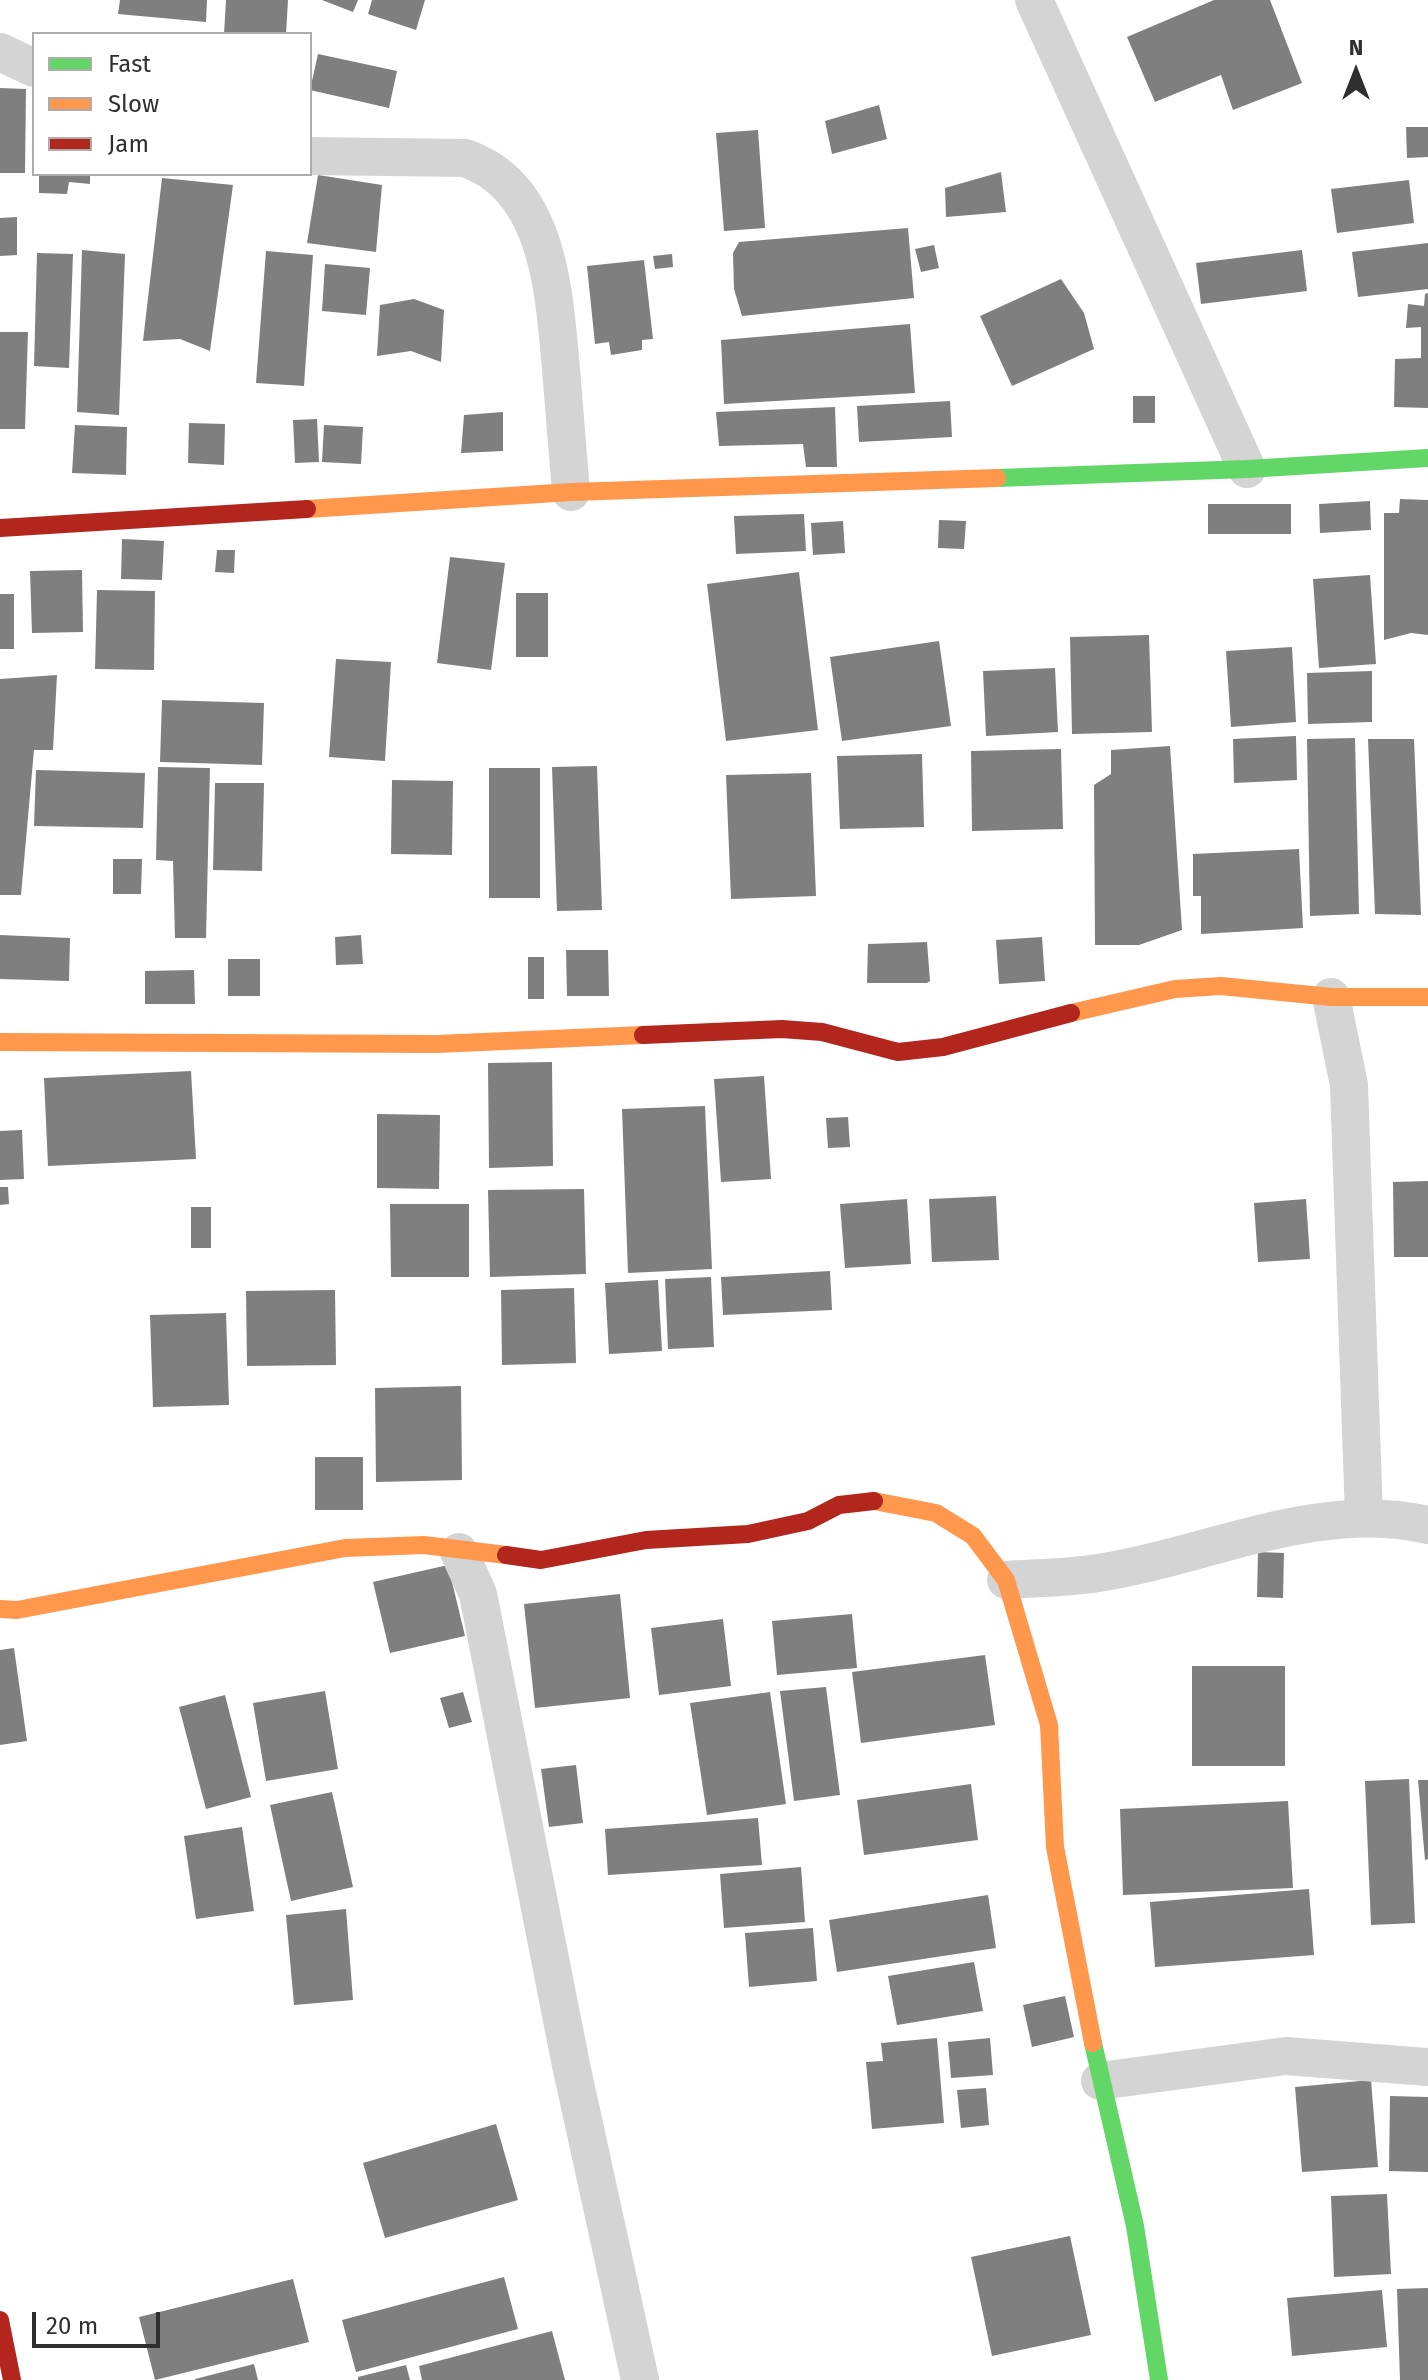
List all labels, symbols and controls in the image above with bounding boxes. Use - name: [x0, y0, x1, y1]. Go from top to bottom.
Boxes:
- legend: [32, 32, 312, 176]
- north arrow: [1316, 32, 1396, 112]
- text: N: [1349, 34, 1363, 61]
- text: Fast: [108, 50, 151, 78]
- text: Slow: [108, 90, 159, 118]
- text: Jam: [108, 130, 149, 158]
- scale bar: [36, 2296, 164, 2346]
- text: 20 m: [46, 2312, 98, 2340]

